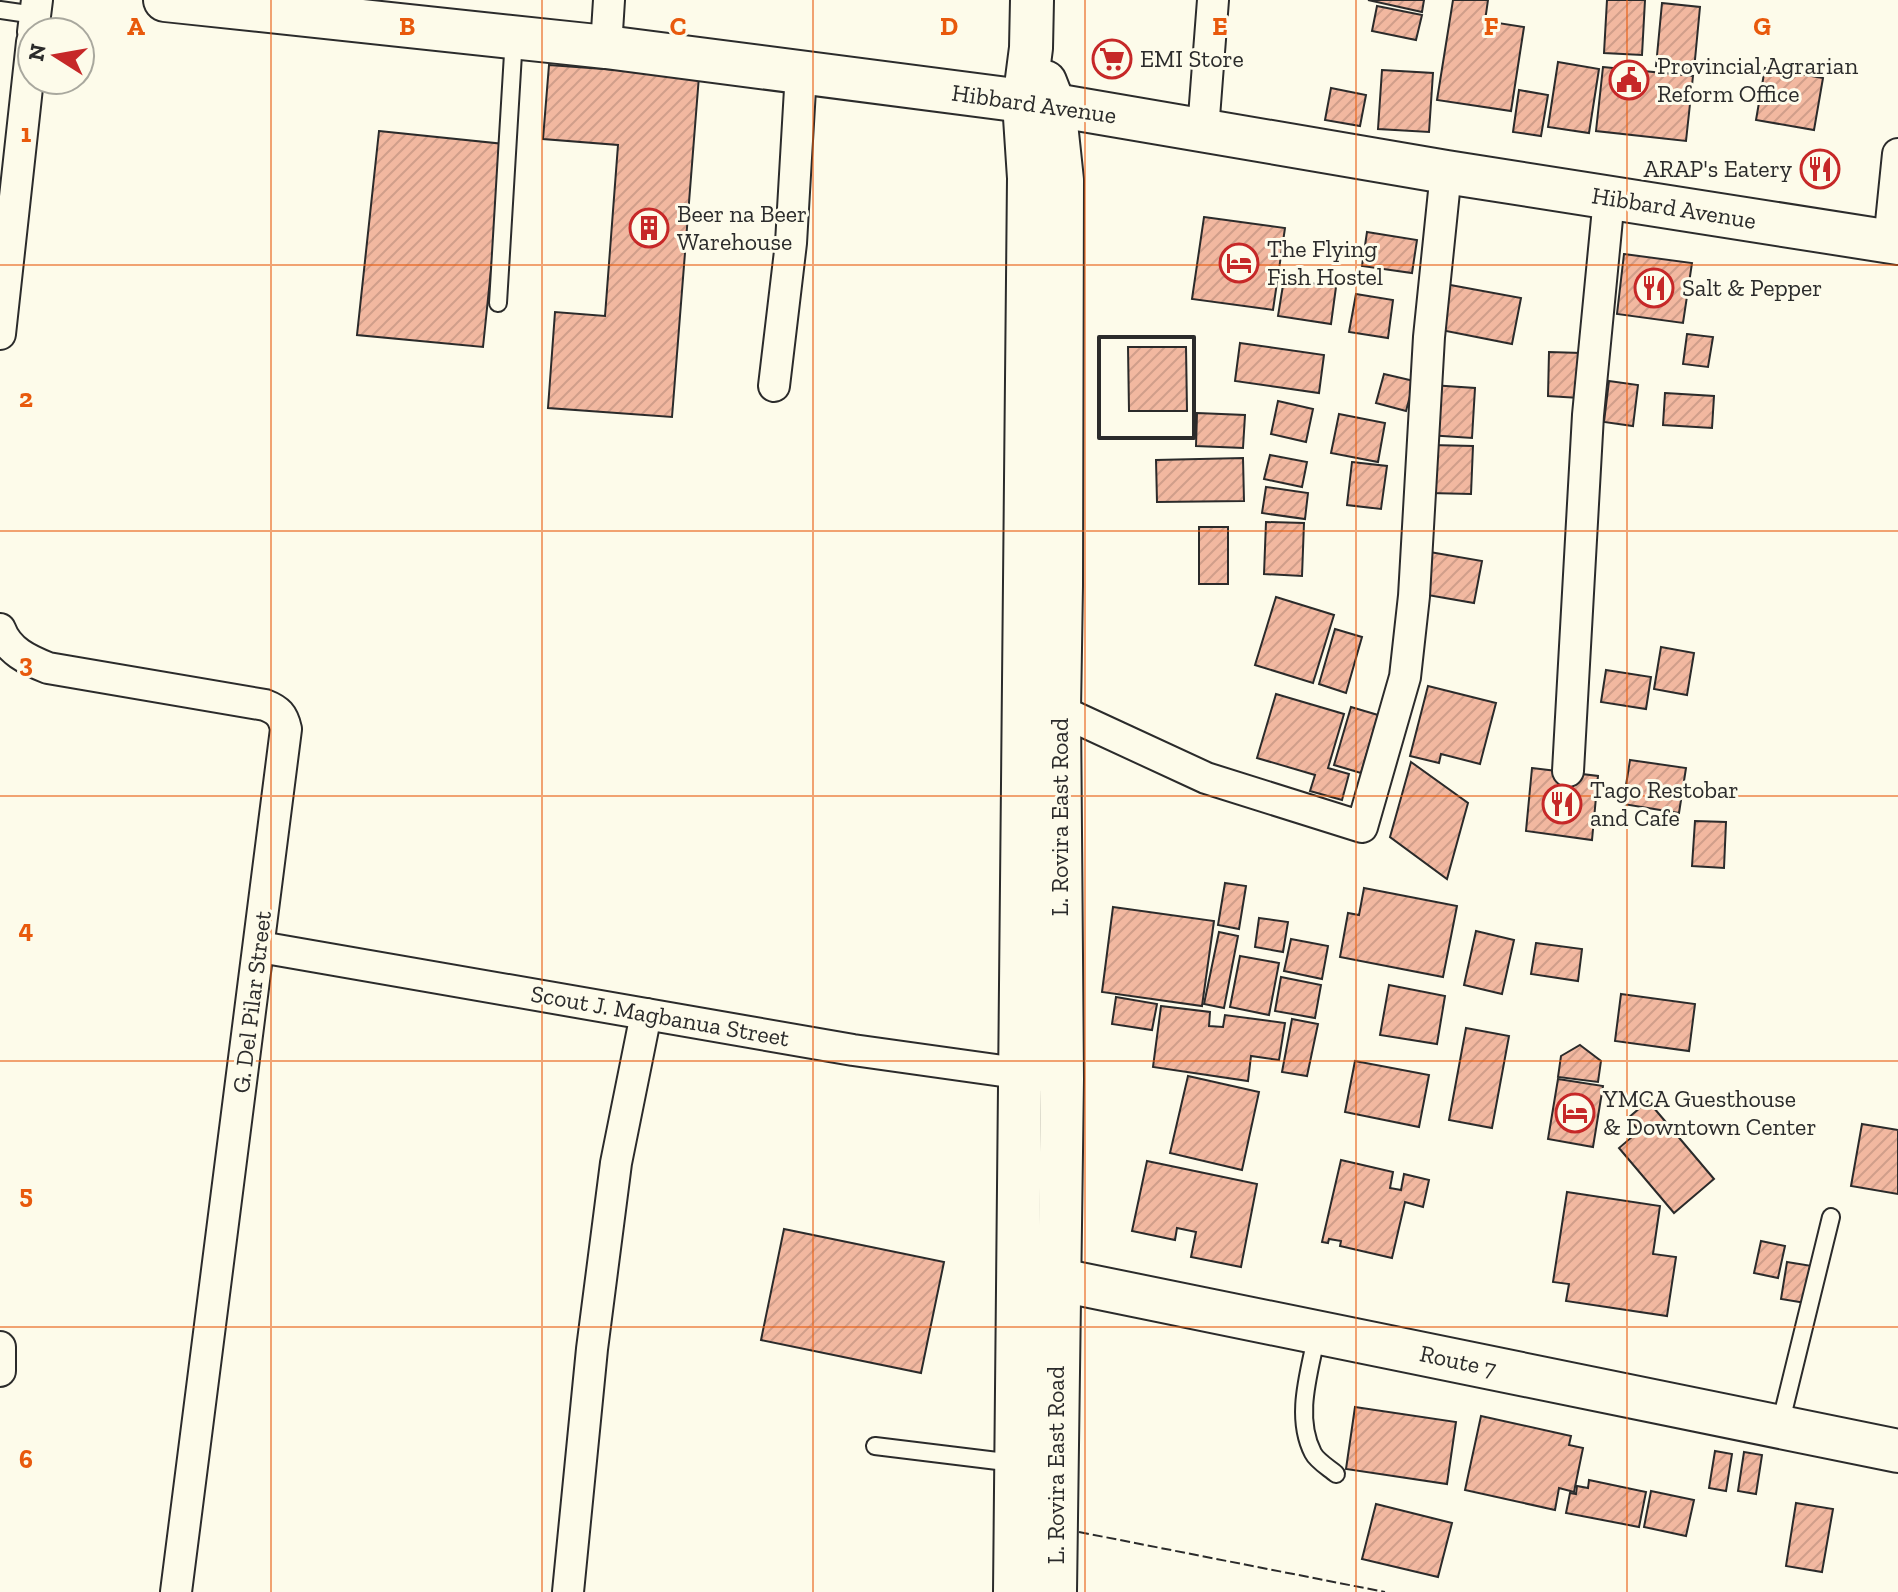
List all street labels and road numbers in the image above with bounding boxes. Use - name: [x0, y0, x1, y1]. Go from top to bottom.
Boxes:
- street label: Hibbard Avenue: [950, 78, 1118, 129]
- street label: Hibbard Avenue: [1590, 180, 1758, 235]
- street label: L. Rovira East Road: [1045, 718, 1074, 916]
- street label: G. Del Pilar Street: [226, 909, 277, 1095]
- street label: Scout J. Magbanua Street: [529, 978, 792, 1053]
- street label: Route 7: [1417, 1338, 1499, 1383]
- street label: L. Rovira East Road: [1041, 1366, 1070, 1564]

